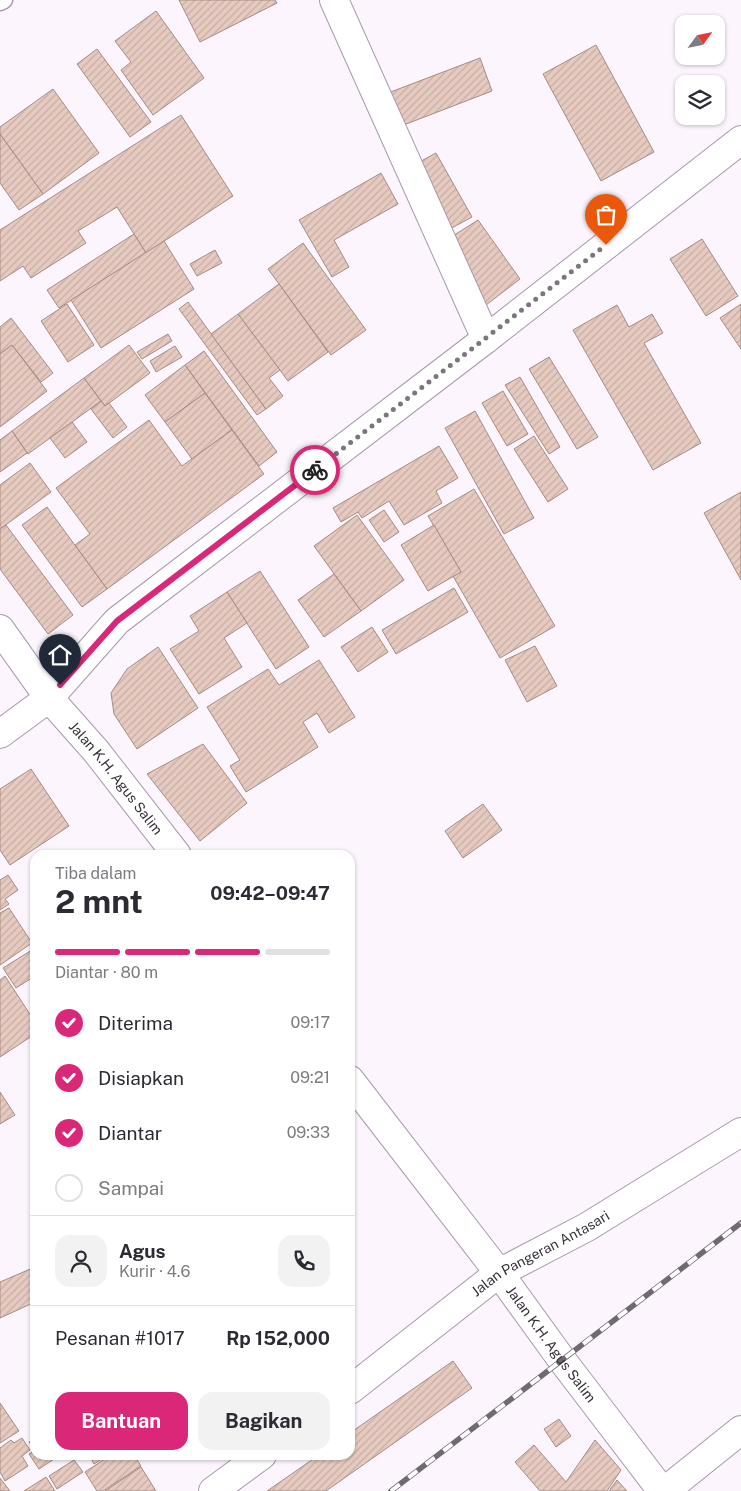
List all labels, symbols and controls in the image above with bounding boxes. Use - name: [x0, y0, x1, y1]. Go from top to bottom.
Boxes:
- north arrow: [675, 15, 725, 65]
- map controls: [675, 15, 725, 125]
- button: layers: [675, 75, 725, 125]
- pin: [585, 194, 627, 245]
- icon: bag: [592, 201, 620, 229]
- courier: [290, 445, 340, 495]
- icon: bike: [301, 456, 329, 484]
- pin: [39, 634, 81, 685]
- icon: home: [46, 641, 74, 669]
- street label: Jalan K.H. Agus Salim: [66, 718, 166, 838]
- text: Tiba dalam: [55, 864, 136, 883]
- text: 09:42–09:47: [210, 882, 330, 904]
- text: 2 mnt: [55, 883, 143, 920]
- text: Diantar · 80 m: [55, 963, 158, 982]
- icon: check: [55, 1009, 83, 1037]
- text: Diterima: [98, 1012, 173, 1034]
- text: 09:17: [291, 1013, 330, 1032]
- icon: check: [55, 1064, 83, 1092]
- text: Disiapkan: [98, 1067, 184, 1089]
- text: 09:21: [290, 1068, 330, 1087]
- icon: check: [55, 1119, 83, 1147]
- text: Diantar: [98, 1122, 162, 1144]
- text: 09:33: [287, 1123, 330, 1142]
- text: Sampai: [98, 1177, 164, 1199]
- street label: Jalan Pangeran Antasari: [468, 1207, 612, 1300]
- button: person: [55, 1235, 107, 1287]
- button: phone: [278, 1235, 330, 1287]
- text: Agus: [119, 1240, 166, 1262]
- text: Kurir · 4.6: [119, 1262, 190, 1281]
- street label: Jalan K.H. Agus Salim: [503, 1283, 599, 1405]
- text: Pesanan #1017: [55, 1327, 185, 1349]
- text: Rp 152,000: [226, 1327, 330, 1349]
- button: Bantuan: [55, 1392, 188, 1450]
- button: Bagikan: [198, 1392, 330, 1450]

